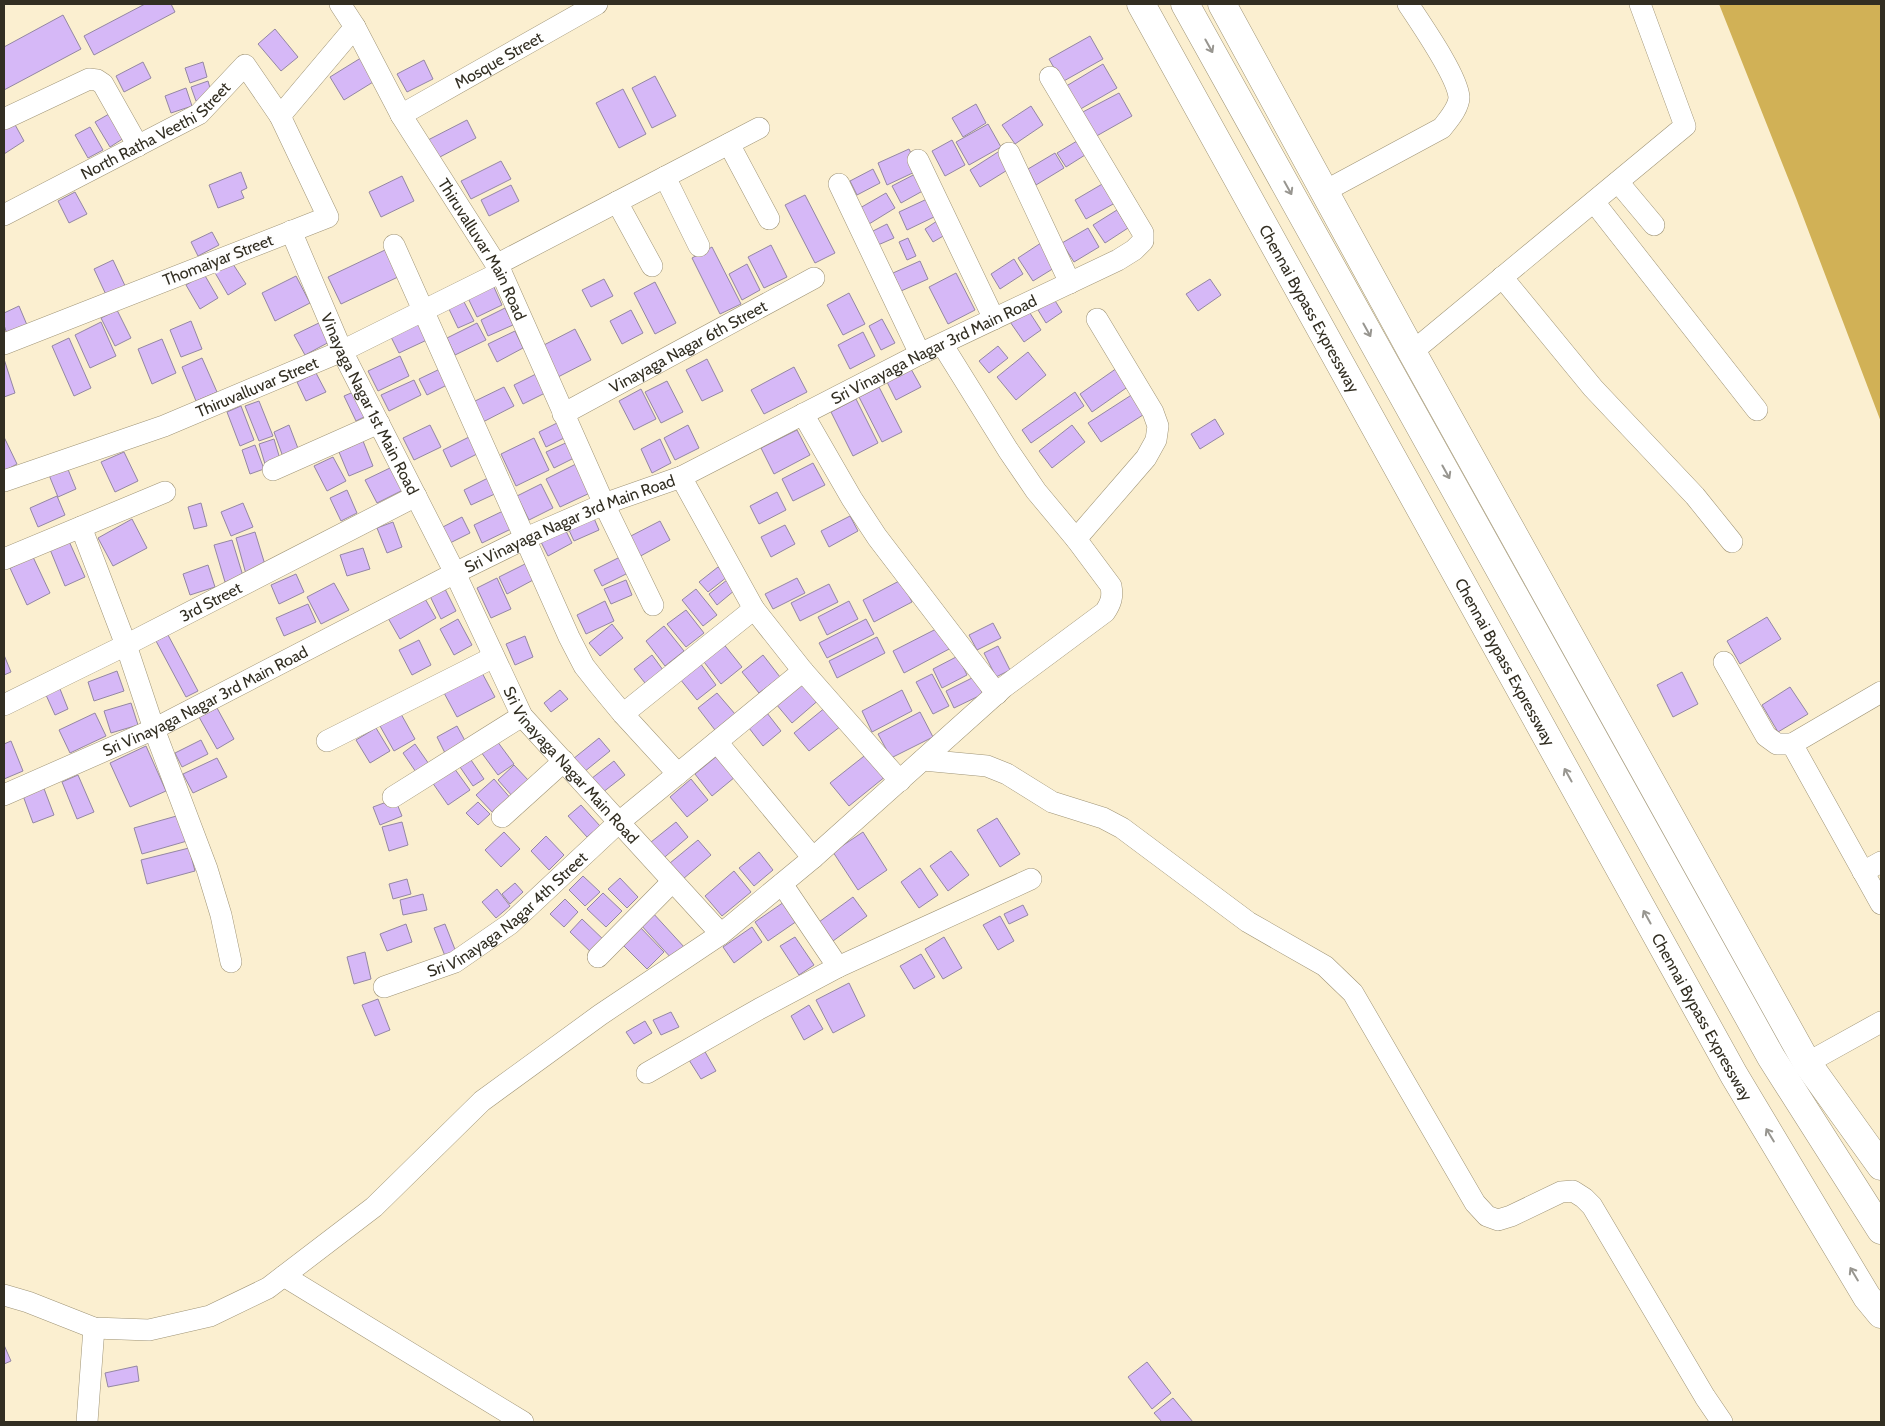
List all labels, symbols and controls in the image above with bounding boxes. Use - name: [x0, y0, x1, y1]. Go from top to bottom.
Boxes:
- street label: Mosque Street: [451, 27, 547, 92]
- one-way arrow: [1204, 39, 1214, 53]
- street label: North Ratha Veethi Street: [77, 77, 234, 183]
- street label: Thiruvalluvar Main Road: [434, 175, 531, 323]
- one-way arrow: [1283, 181, 1293, 195]
- street label: Chennai Bypass Expressway: [1256, 221, 1364, 396]
- street label: Thomaiyar Street: [160, 230, 276, 290]
- street label: Sri Vinayaga Nagar 3rd Main Road: [828, 291, 1040, 408]
- street label: Vinayaga Nagar 6th Street: [606, 296, 770, 397]
- street label: Vinayaga Nagar 1st Main Road: [317, 310, 423, 498]
- one-way arrow: [1362, 323, 1372, 337]
- street label: Thiruvalluvar Street: [193, 352, 321, 421]
- one-way arrow: [1441, 465, 1451, 480]
- street label: Sri Vinayaga Nagar 3rd Main Road: [461, 470, 677, 576]
- street label: Chennai Bypass Expressway: [1451, 575, 1559, 749]
- street label: 3rd Street: [176, 577, 245, 625]
- street label: Sri Vinayaga Nagar 3rd Main Road: [100, 642, 311, 760]
- street label: Sri Vinayaga Nagar Main Road: [500, 683, 643, 847]
- one-way arrow: [1563, 768, 1572, 783]
- street label: Sri Vinayaga Nagar 4th Street: [424, 847, 591, 981]
- one-way arrow: [1642, 910, 1652, 925]
- street label: Chennai Bypass Expressway: [1648, 930, 1757, 1104]
- one-way arrow: [1765, 1128, 1775, 1142]
- one-way arrow: [1848, 1268, 1858, 1282]

